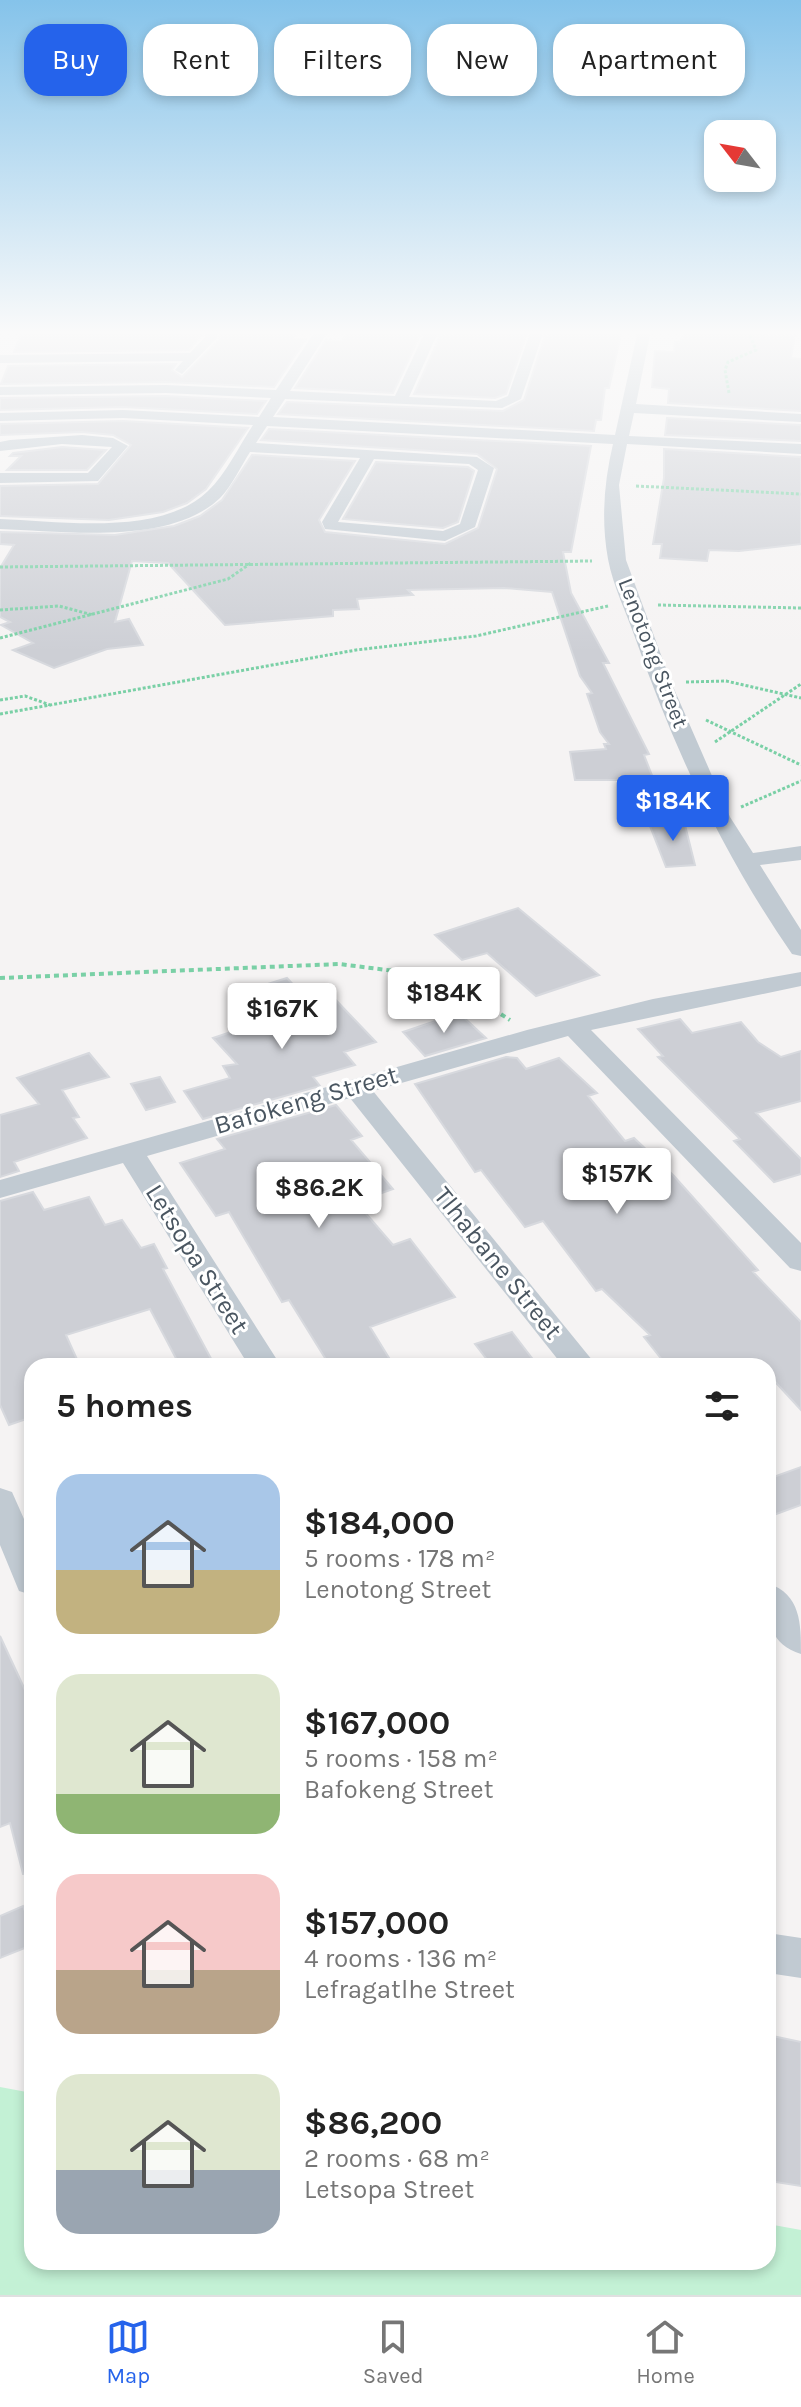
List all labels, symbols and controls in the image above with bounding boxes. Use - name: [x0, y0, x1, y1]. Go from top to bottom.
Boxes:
- chip: Buy: [24, 24, 127, 96]
- chip: Rent: [143, 24, 258, 96]
- chip: Filters: [274, 24, 411, 96]
- chip: New: [427, 24, 537, 96]
- chip: Apartment: [553, 24, 745, 96]
- north arrow: [704, 120, 776, 192]
- map controls: [704, 120, 776, 192]
- street label: Lenotong Street: [612, 574, 694, 732]
- pin: $184K: [617, 775, 729, 843]
- text: $184K: [635, 785, 711, 816]
- pin: $184K: [388, 967, 500, 1035]
- text: $184K: [406, 977, 482, 1008]
- pin: $167K: [226, 983, 338, 1051]
- text: $167K: [246, 993, 318, 1024]
- street label: Bafokeng Street: [211, 1059, 402, 1141]
- pin: $157K: [561, 1148, 673, 1216]
- text: $157K: [581, 1158, 653, 1189]
- pin: $86.2K: [254, 1162, 384, 1230]
- text: $86.2K: [275, 1172, 363, 1203]
- street label: Letsopa Street: [139, 1179, 255, 1340]
- street label: Tlhabane Street: [427, 1181, 569, 1345]
- icon: filters: [700, 1384, 744, 1428]
- text: 5 homes: [56, 1386, 193, 1426]
- text: $184,000: [304, 1503, 455, 1543]
- icon: home: [120, 1506, 216, 1602]
- text: 5 rooms · 178 m²: [304, 1543, 495, 1574]
- text: Lenotong Street: [304, 1574, 491, 1605]
- text: $167,000: [304, 1703, 450, 1743]
- icon: home: [120, 1706, 216, 1802]
- text: 5 rooms · 158 m²: [304, 1743, 498, 1774]
- text: Bafokeng Street: [304, 1774, 494, 1805]
- text: $157,000: [304, 1903, 449, 1943]
- icon: home: [120, 1906, 216, 2002]
- text: 4 rooms · 136 m²: [304, 1943, 497, 1974]
- text: Lefragatlhe Street: [304, 1974, 515, 2005]
- text: $86,200: [304, 2103, 442, 2143]
- icon: home: [120, 2106, 216, 2202]
- text: 2 rooms · 68 m²: [304, 2143, 490, 2174]
- text: Letsopa Street: [304, 2174, 474, 2205]
- tab: Map: [106, 2315, 150, 2389]
- tab: Saved: [363, 2315, 424, 2389]
- tab: Home: [636, 2315, 695, 2389]

